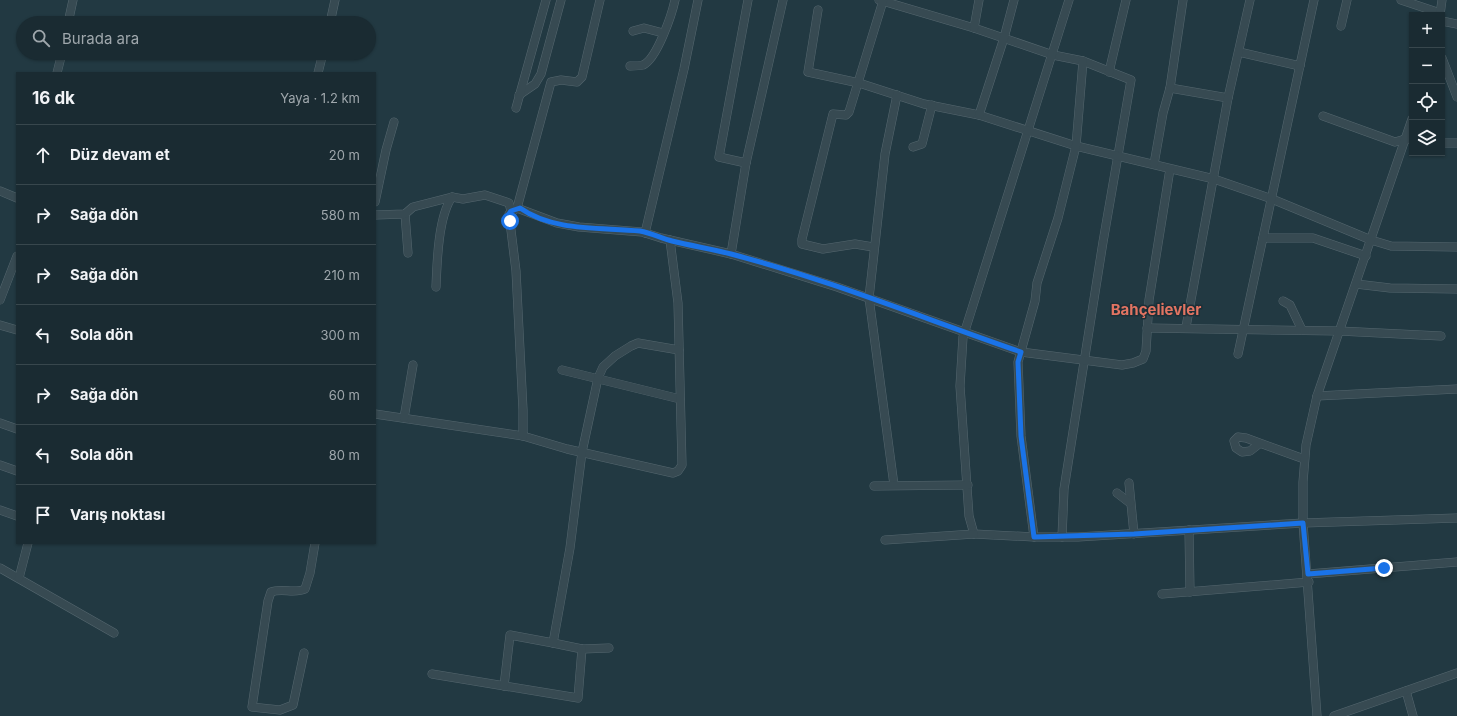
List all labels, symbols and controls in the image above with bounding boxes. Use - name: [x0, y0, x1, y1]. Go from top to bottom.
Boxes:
- map controls: [1409, 12, 1445, 156]
- button: +: [1409, 12, 1445, 48]
- search box: [16, 16, 376, 60]
- icon: search: [30, 27, 52, 49]
- text: Burada ara: [62, 29, 139, 48]
- button: −: [1409, 48, 1445, 84]
- button: locate: [1409, 84, 1445, 120]
- text: 16 dk: [32, 88, 75, 108]
- text: Yaya · 1.2 km: [280, 90, 360, 106]
- button: layers: [1409, 120, 1445, 156]
- icon: ahead: [32, 144, 54, 166]
- text: Düz devam et: [70, 145, 170, 164]
- text: 20 m: [329, 147, 360, 163]
- icon: right: [32, 204, 54, 226]
- text: Sağa dön: [70, 205, 138, 224]
- text: 580 m: [321, 207, 360, 223]
- route start: [501, 212, 519, 230]
- icon: right: [32, 264, 54, 286]
- text: Sağa dön: [70, 265, 138, 284]
- text: 210 m: [324, 267, 360, 283]
- district label: Bahçelievler: [1111, 300, 1201, 319]
- icon: left: [32, 324, 54, 346]
- text: Sola dön: [70, 325, 133, 344]
- text: 300 m: [321, 327, 360, 343]
- icon: right: [32, 384, 54, 406]
- text: Sağa dön: [70, 385, 138, 404]
- text: 60 m: [329, 387, 360, 403]
- icon: left: [32, 444, 54, 466]
- text: Sola dön: [70, 445, 133, 464]
- text: 80 m: [329, 447, 360, 463]
- icon: arrive: [32, 504, 54, 526]
- text: Varış noktası: [70, 505, 165, 524]
- route end: [1375, 559, 1393, 577]

